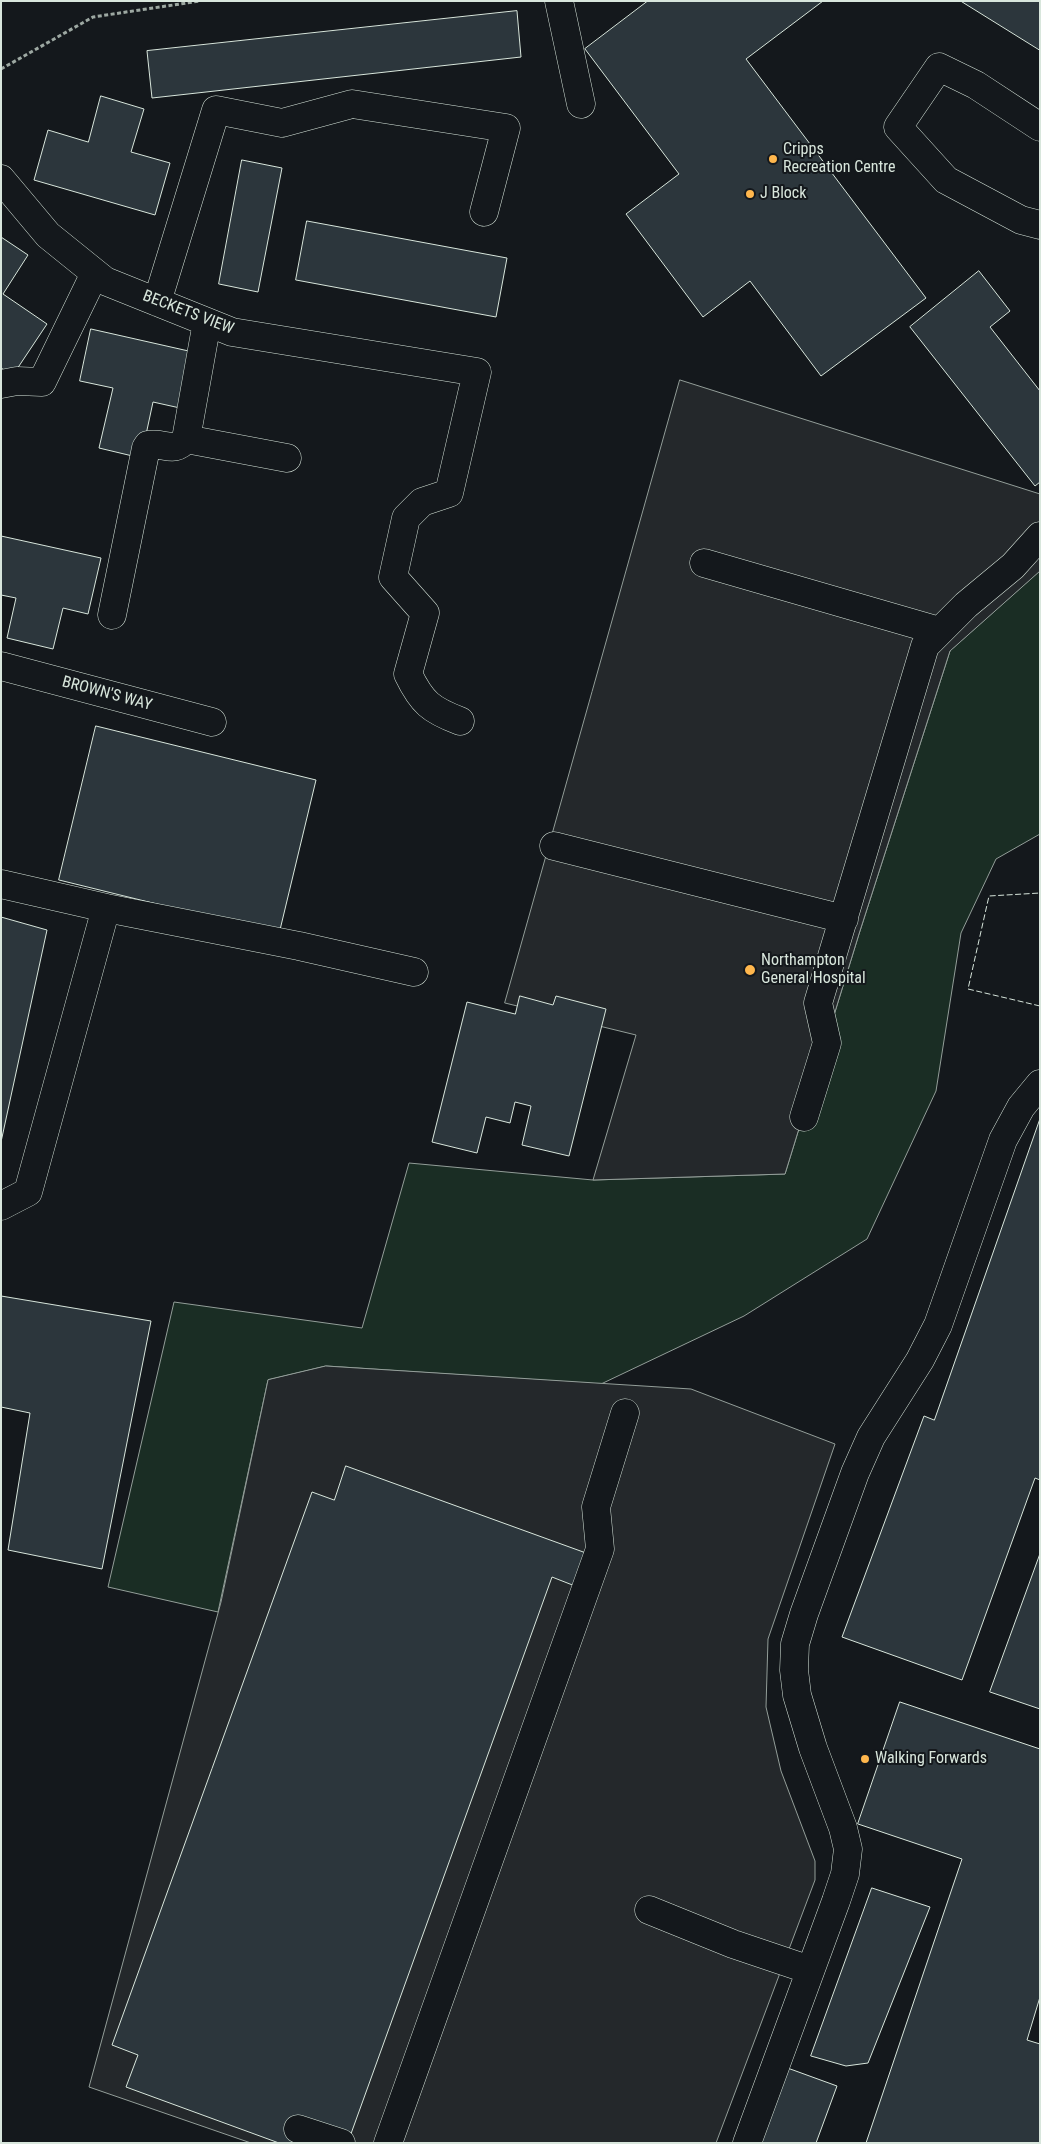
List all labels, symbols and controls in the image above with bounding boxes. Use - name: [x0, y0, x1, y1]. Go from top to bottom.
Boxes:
- place label: Cripps Recreation Centre: [783, 140, 895, 178]
- marker: Cripps Recreation Centre: [767, 153, 779, 165]
- place label: J Block: [760, 184, 806, 204]
- marker: J Block: [744, 188, 756, 200]
- street label: BECKETS VIEW: [140, 287, 236, 339]
- street label: BROWN'S WAY: [60, 673, 154, 715]
- place label: Northampton General Hospital: [761, 951, 866, 989]
- marker: Northampton General Hospital: [743, 963, 757, 977]
- place label: Walking Forwards: [875, 1749, 987, 1769]
- marker: Walking Forwards: [859, 1753, 871, 1765]

